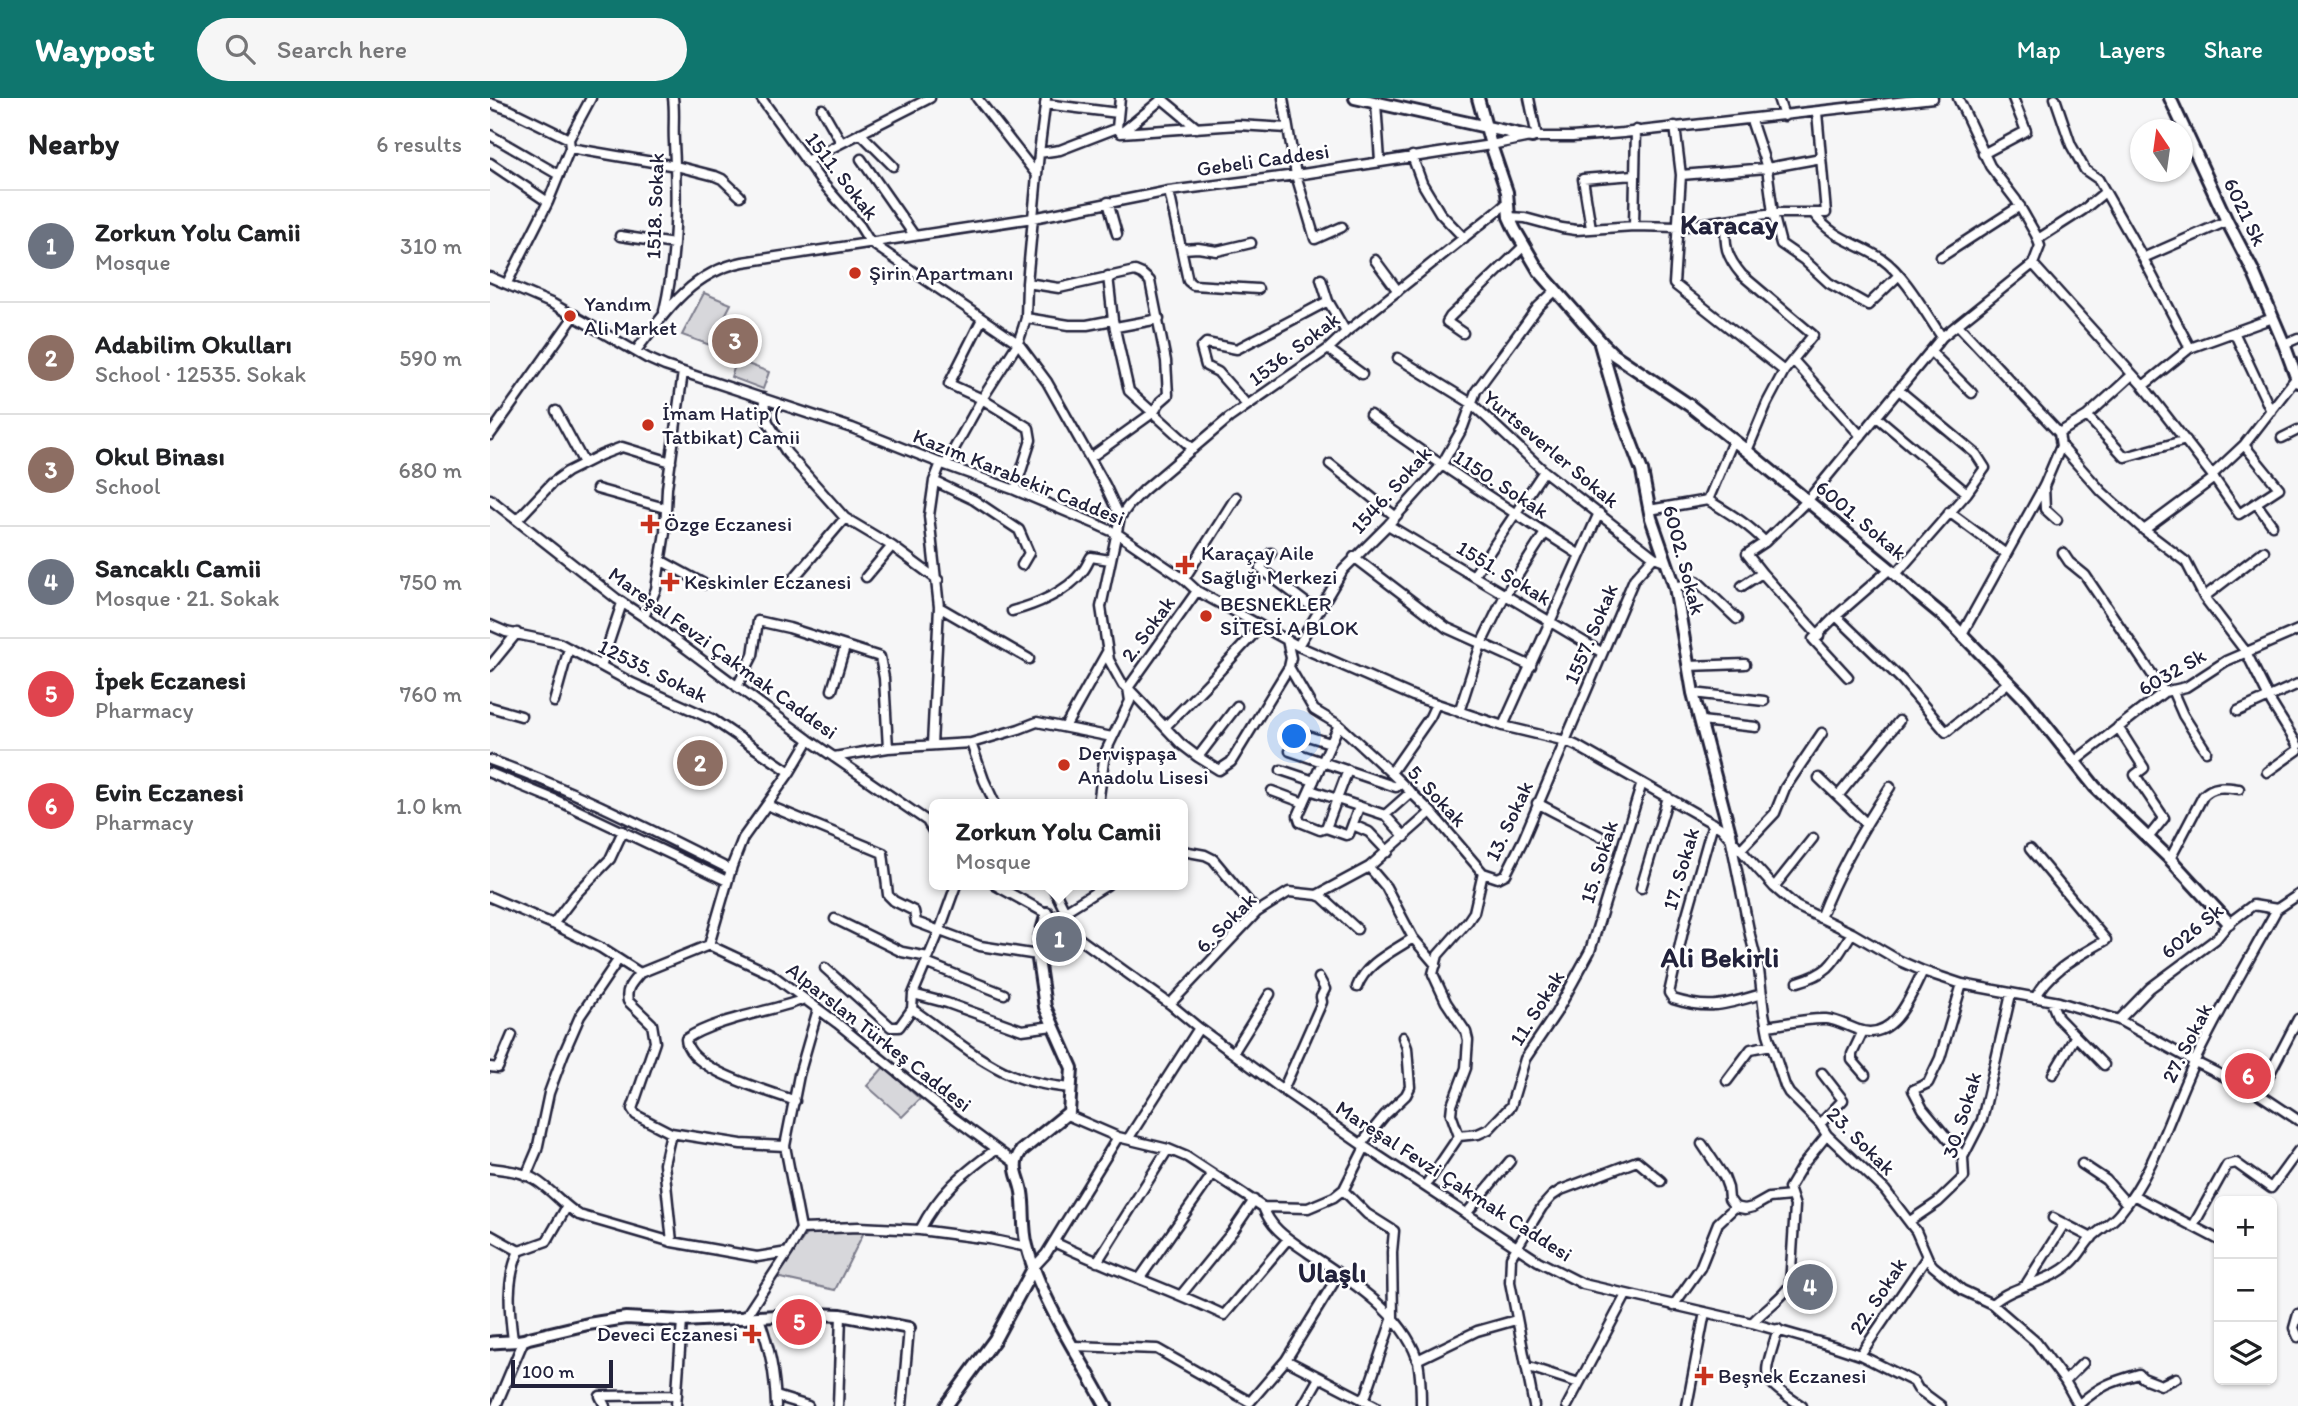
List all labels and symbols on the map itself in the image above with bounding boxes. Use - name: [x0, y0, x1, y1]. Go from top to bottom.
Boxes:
- north arrow: [2130, 119, 2193, 182]
- street label: 1511. Sokak: [800, 127, 885, 225]
- street label: Gebeli Caddesi: [1195, 138, 1331, 181]
- street label: 1518. Sokak: [640, 152, 669, 260]
- street label: 6021 Sk: [2218, 174, 2273, 250]
- district label: Karacay: [1680, 207, 1779, 241]
- place label: Şirin Apartmanı: [869, 260, 1013, 285]
- marker: Şirin Apartmanı: [847, 265, 863, 281]
- place label: Yandım Ali Market: [584, 291, 677, 340]
- street label: 1536. Sokak: [1243, 306, 1344, 391]
- marker: Yandım Ali Market: [562, 308, 578, 324]
- pin: 3: [712, 315, 758, 367]
- street label: Yurtseverler Sokak: [1478, 384, 1625, 513]
- place label: İmam Hatip ( Tatbikat) Camii: [662, 400, 800, 449]
- marker: İmam Hatip ( Tatbikat) Camii: [640, 417, 656, 433]
- street label: Kazım Karabekir Caddesi: [910, 423, 1129, 530]
- street label: 1546. Sokak: [1345, 441, 1437, 538]
- street label: 1150. Sokak: [1449, 444, 1554, 524]
- street label: 6001. Sokak: [1811, 474, 1912, 565]
- street label: 6002. Sokak: [1658, 502, 1711, 618]
- place label: Özge Eczanesi: [664, 511, 792, 536]
- marker: Özge Eczanesi: [642, 516, 658, 532]
- street label: 1551. Sokak: [1452, 535, 1556, 611]
- place label: Karaçay Aile Sağlığı Merkezi: [1201, 540, 1337, 589]
- marker: Karaçay Aile Sağlığı Merkezi: [1175, 555, 1195, 575]
- street label: Mareşal Fevzi Çakmak Caddesi: [604, 561, 843, 744]
- place label: Keskinler Eczanesi: [684, 569, 851, 594]
- marker: Keskinler Eczanesi: [662, 574, 678, 590]
- street label: 1557. Sokak: [1558, 580, 1623, 688]
- street label: 2. Sokak: [1115, 591, 1180, 667]
- place label: BESNEKLER SİTESİ A BLOK: [1220, 591, 1359, 640]
- marker: BESNEKLER SİTESİ A BLOK: [1198, 608, 1214, 624]
- street label: 12535. Sokak: [594, 633, 712, 708]
- street label: 6032 Sk: [2133, 642, 2210, 701]
- your location: [1277, 719, 1311, 753]
- pin: 2: [677, 737, 723, 789]
- place label: Dervişpaşa Anadolu Lisesi: [1078, 740, 1208, 789]
- marker: Dervişpaşa Anadolu Lisesi: [1056, 757, 1072, 773]
- street label: 5. Sokak: [1403, 760, 1472, 832]
- street label: 13. Sokak: [1479, 776, 1538, 865]
- street label: 15. Sokak: [1574, 817, 1623, 906]
- street label: 17. Sokak: [1657, 825, 1704, 913]
- street label: 6. Sokak: [1190, 887, 1261, 958]
- street label: 6026 Sk: [2155, 897, 2228, 964]
- pin: 1: [1036, 913, 1082, 965]
- district label: Ali Bekirli: [1660, 940, 1779, 974]
- street label: Alparslan Türkeş Caddesi: [782, 957, 977, 1117]
- street label: 11. Sokak: [1504, 965, 1570, 1050]
- street label: 27. Sokak: [2156, 999, 2217, 1087]
- pin: 6: [2225, 1050, 2271, 1102]
- street label: 30. Sokak: [1937, 1069, 1987, 1161]
- street label: Mareşal Fevzi Çakmak Caddesi: [1331, 1095, 1577, 1267]
- street label: 23. Sokak: [1822, 1101, 1901, 1180]
- street label: 22. Sokak: [1844, 1252, 1912, 1339]
- district label: Ulaşlı: [1298, 1255, 1366, 1289]
- pin: 4: [1787, 1261, 1833, 1313]
- pin: 5: [776, 1296, 822, 1348]
- place label: Deveci Eczanesi: [597, 1321, 738, 1346]
- marker: Deveci Eczanesi: [744, 1326, 760, 1342]
- scale bar: [511, 1357, 612, 1389]
- place label: Beşnek Eczanesi: [1718, 1363, 1866, 1388]
- marker: Beşnek Eczanesi: [1696, 1368, 1712, 1384]

